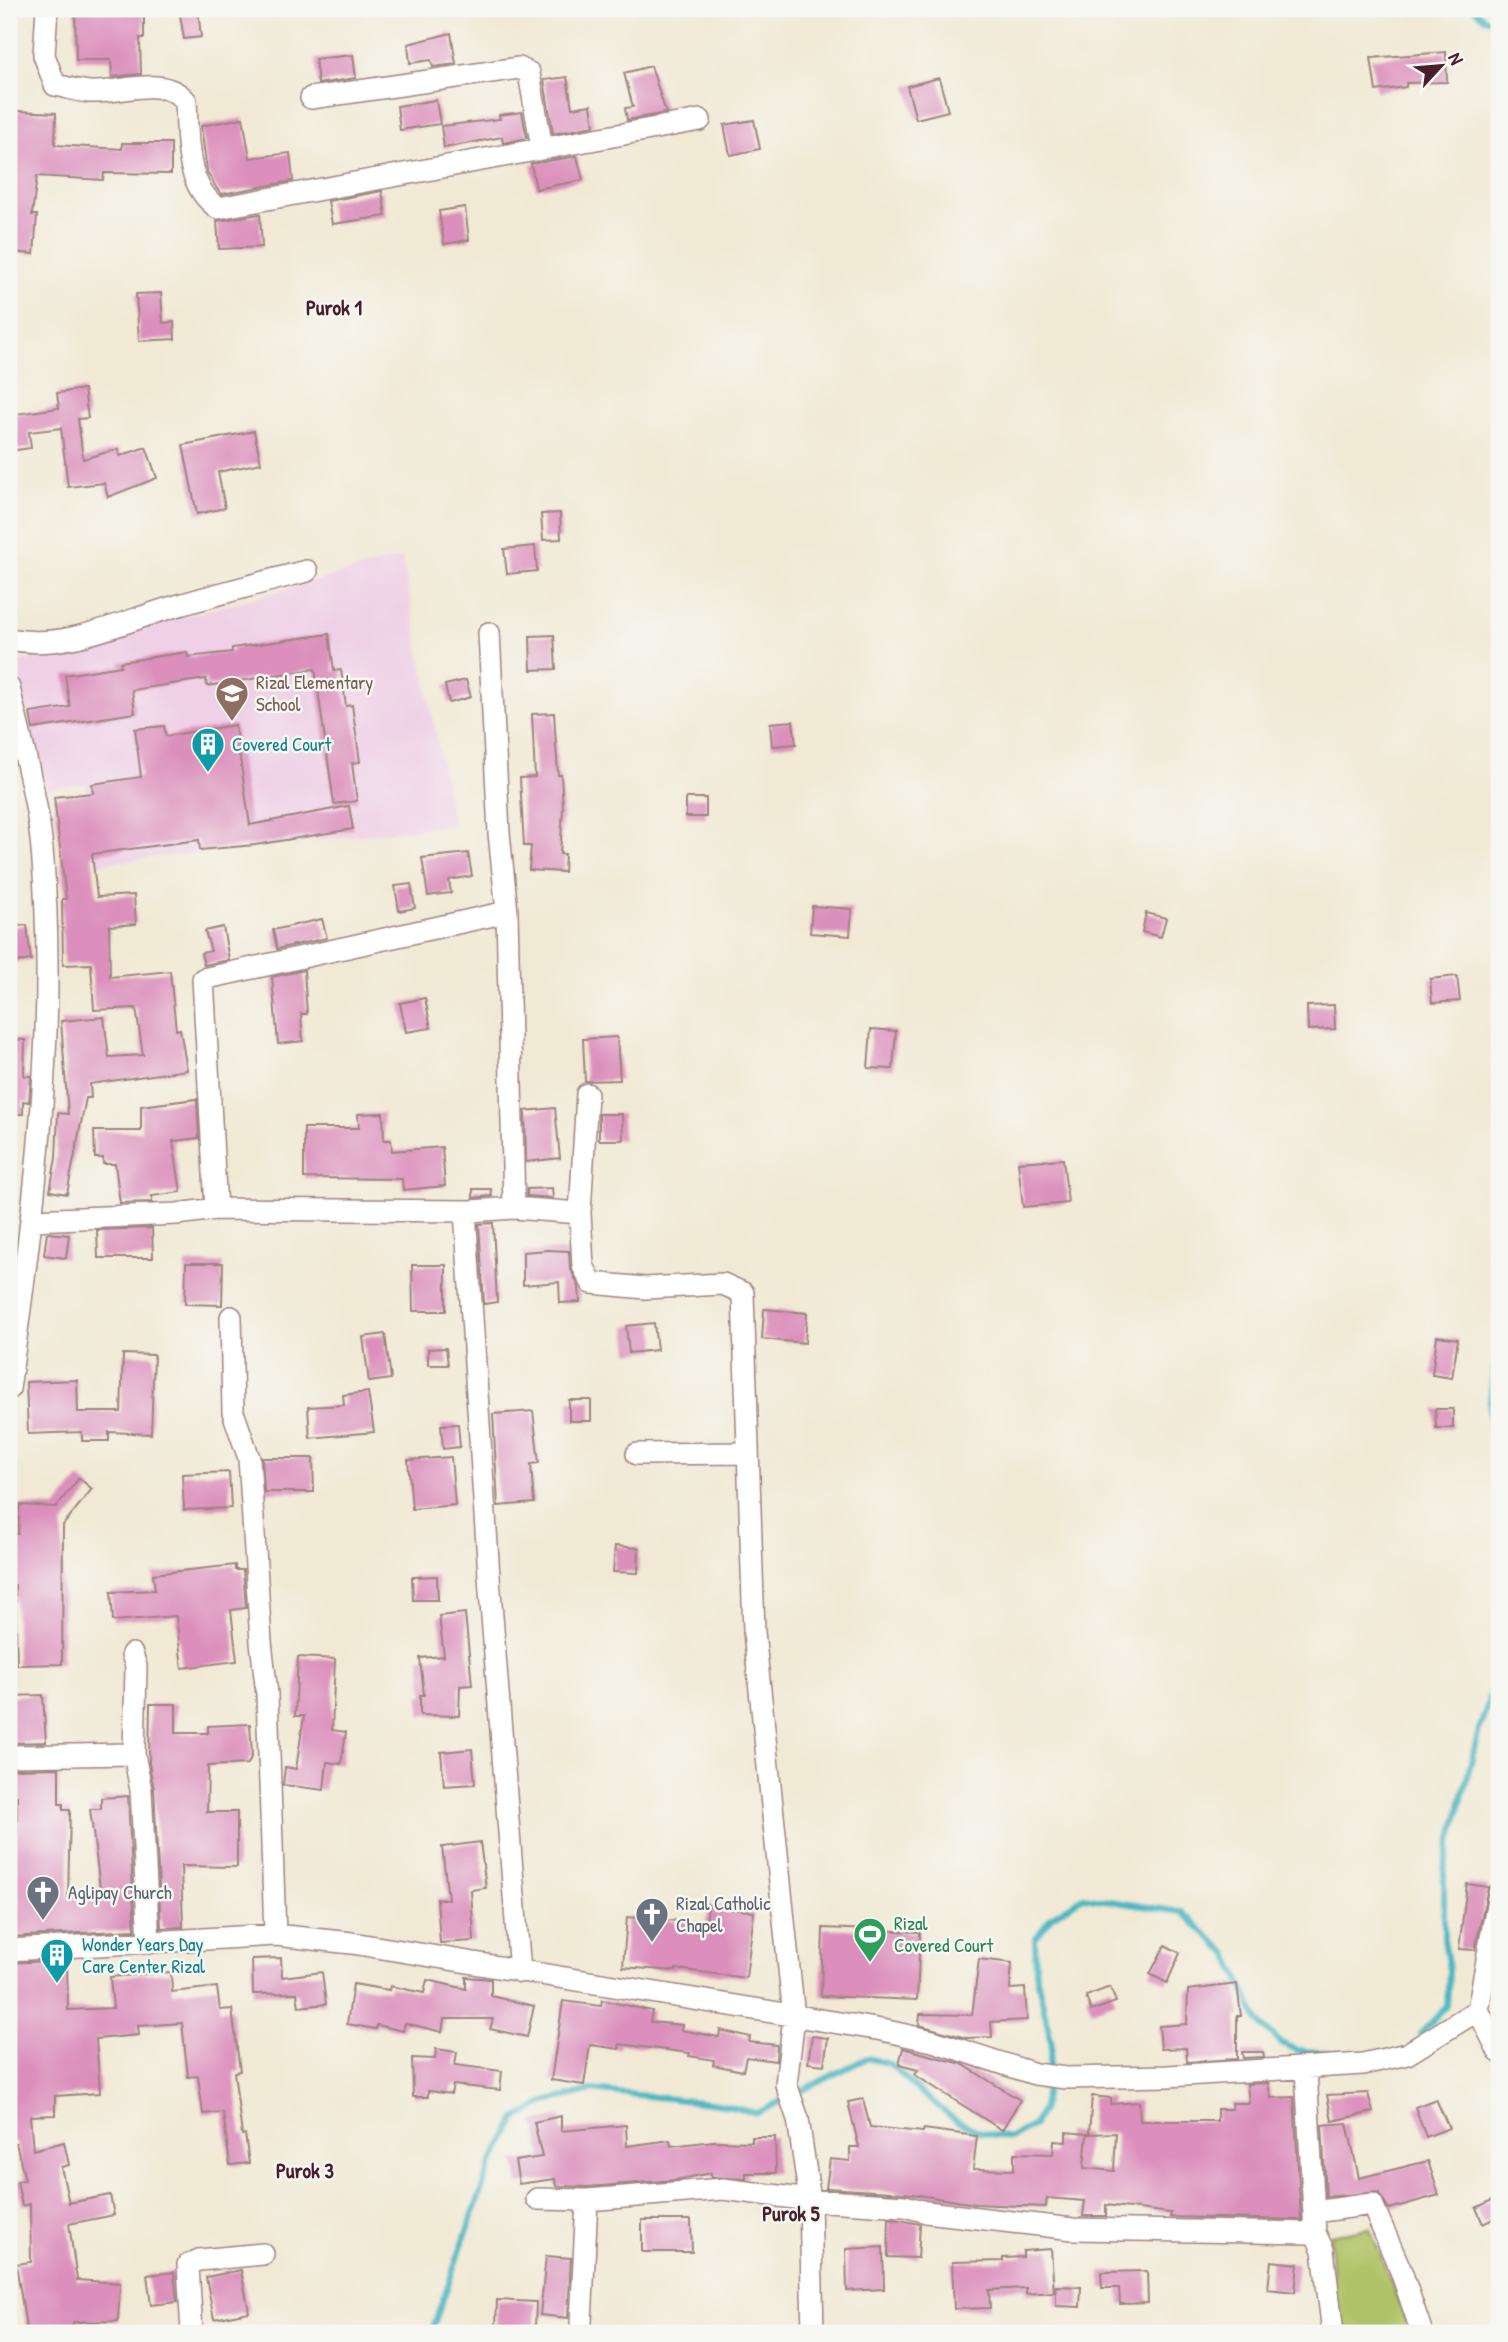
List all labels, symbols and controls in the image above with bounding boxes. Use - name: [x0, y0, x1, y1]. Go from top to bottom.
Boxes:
- north arrow: [1406, 32, 1476, 102]
- text: N: [1442, 48, 1470, 69]
- district label: Purok 1: [306, 293, 362, 322]
- place label: Rizal Elementary School: [256, 669, 373, 717]
- school or university icon: Rizal Elementary School: [213, 674, 251, 723]
- building icon: Covered Court: [189, 725, 227, 774]
- place label: Covered Court: [232, 731, 332, 757]
- church icon: Aglipay Church: [24, 1873, 62, 1922]
- place label: Aglipay Church: [68, 1879, 172, 1905]
- place label: Rizal Catholic Chapel: [676, 1890, 771, 1938]
- church icon: Rizal Catholic Chapel: [633, 1895, 671, 1944]
- place label: Rizal Covered Court: [894, 1910, 994, 1958]
- sports icon: Rizal Covered Court: [851, 1915, 889, 1964]
- place label: Wonder Years Day Care Center Rizal: [82, 1931, 206, 1979]
- building icon: Wonder Years Day Care Center Rizal: [38, 1936, 76, 1985]
- district label: Purok 3: [276, 2156, 335, 2185]
- district label: Purok 5: [762, 2199, 820, 2228]

